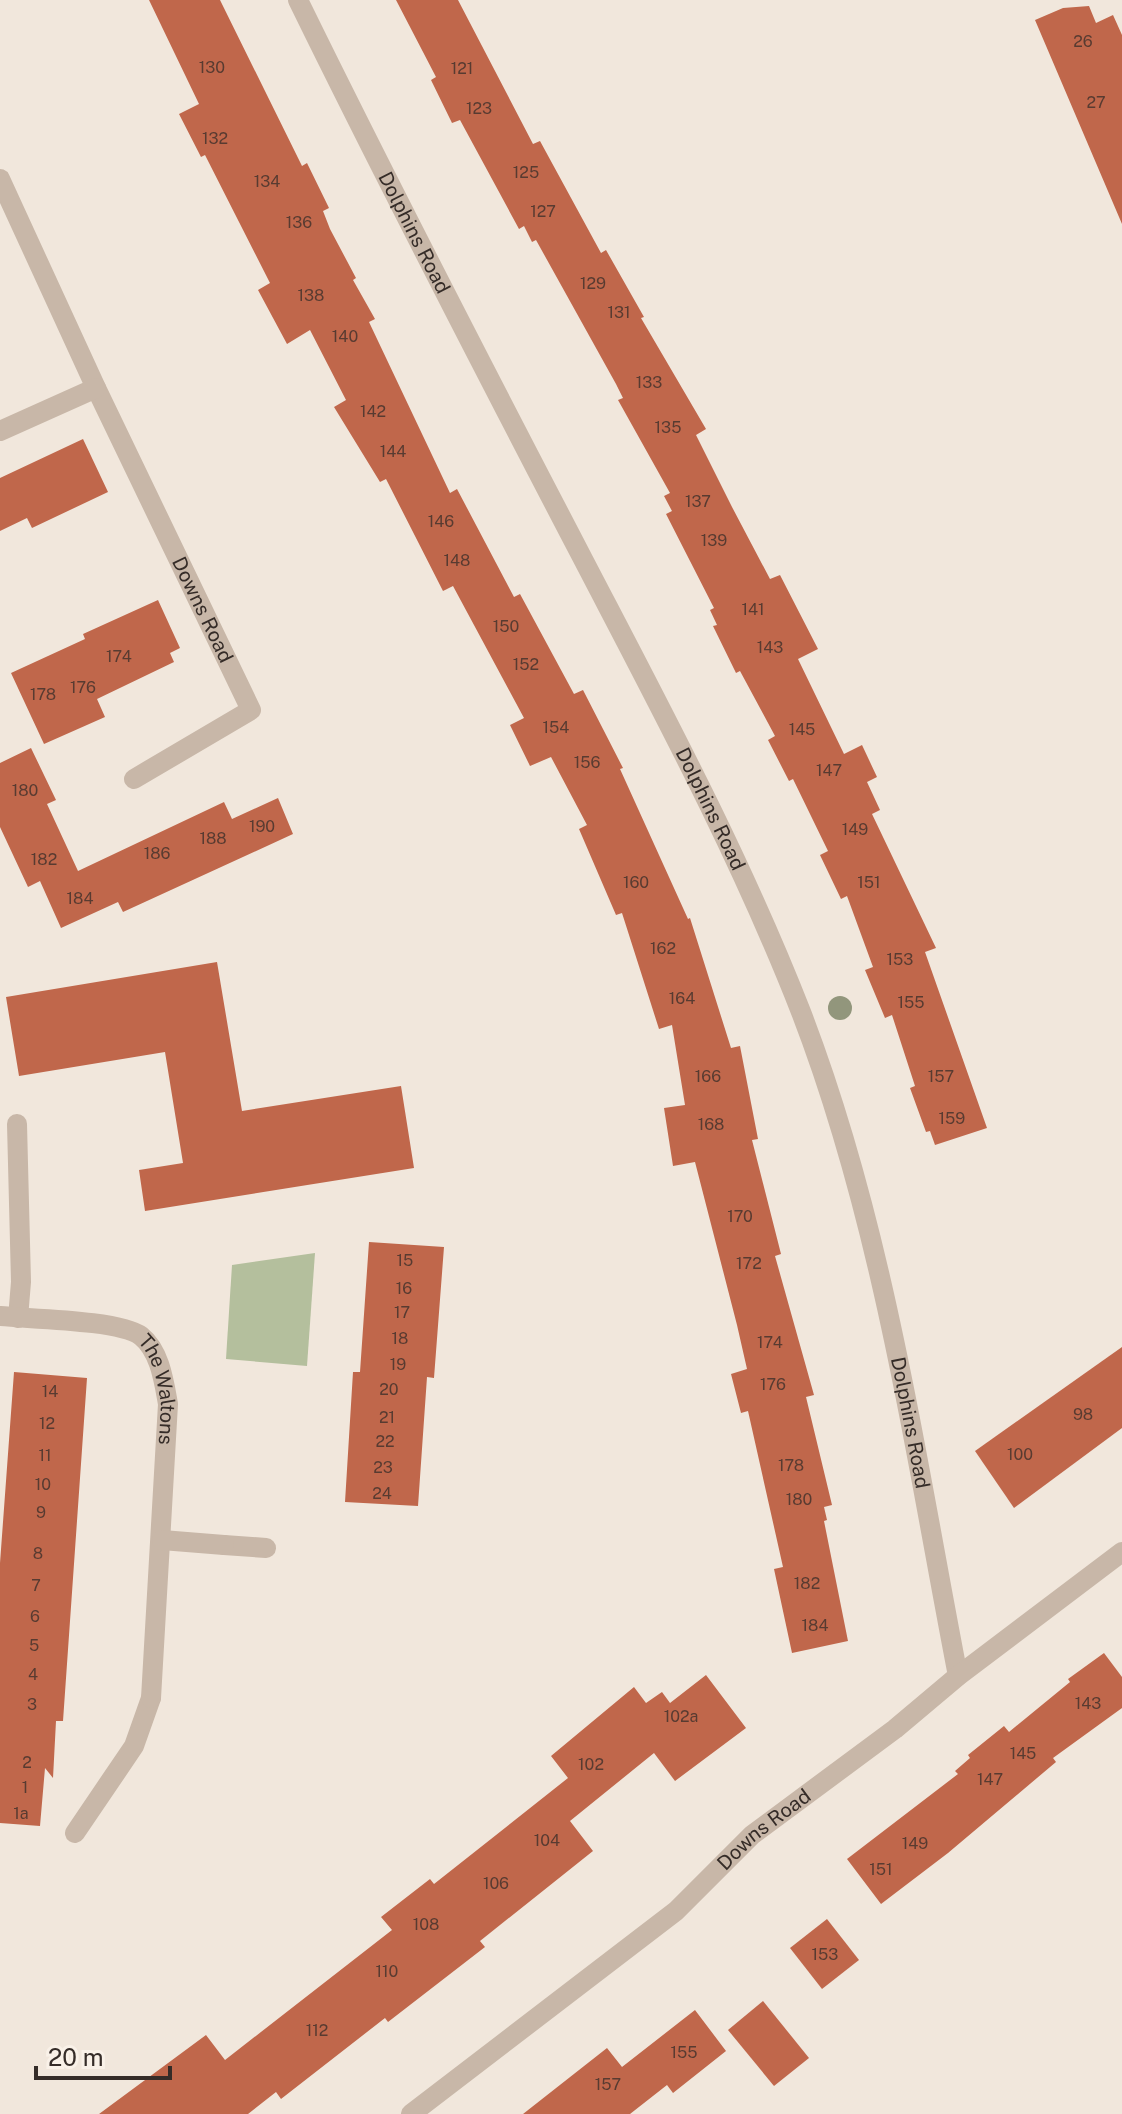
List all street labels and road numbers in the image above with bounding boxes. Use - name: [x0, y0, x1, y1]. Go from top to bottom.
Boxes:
- street label: Dolphins Road: [373, 168, 455, 297]
- street label: Downs Road: [167, 553, 238, 666]
- street label: Dolphins Road: [670, 744, 750, 874]
- street label: The Waltons: [134, 1329, 180, 1446]
- street label: Dolphins Road: [886, 1355, 935, 1490]
- street label: Downs Road: [712, 1784, 815, 1875]

